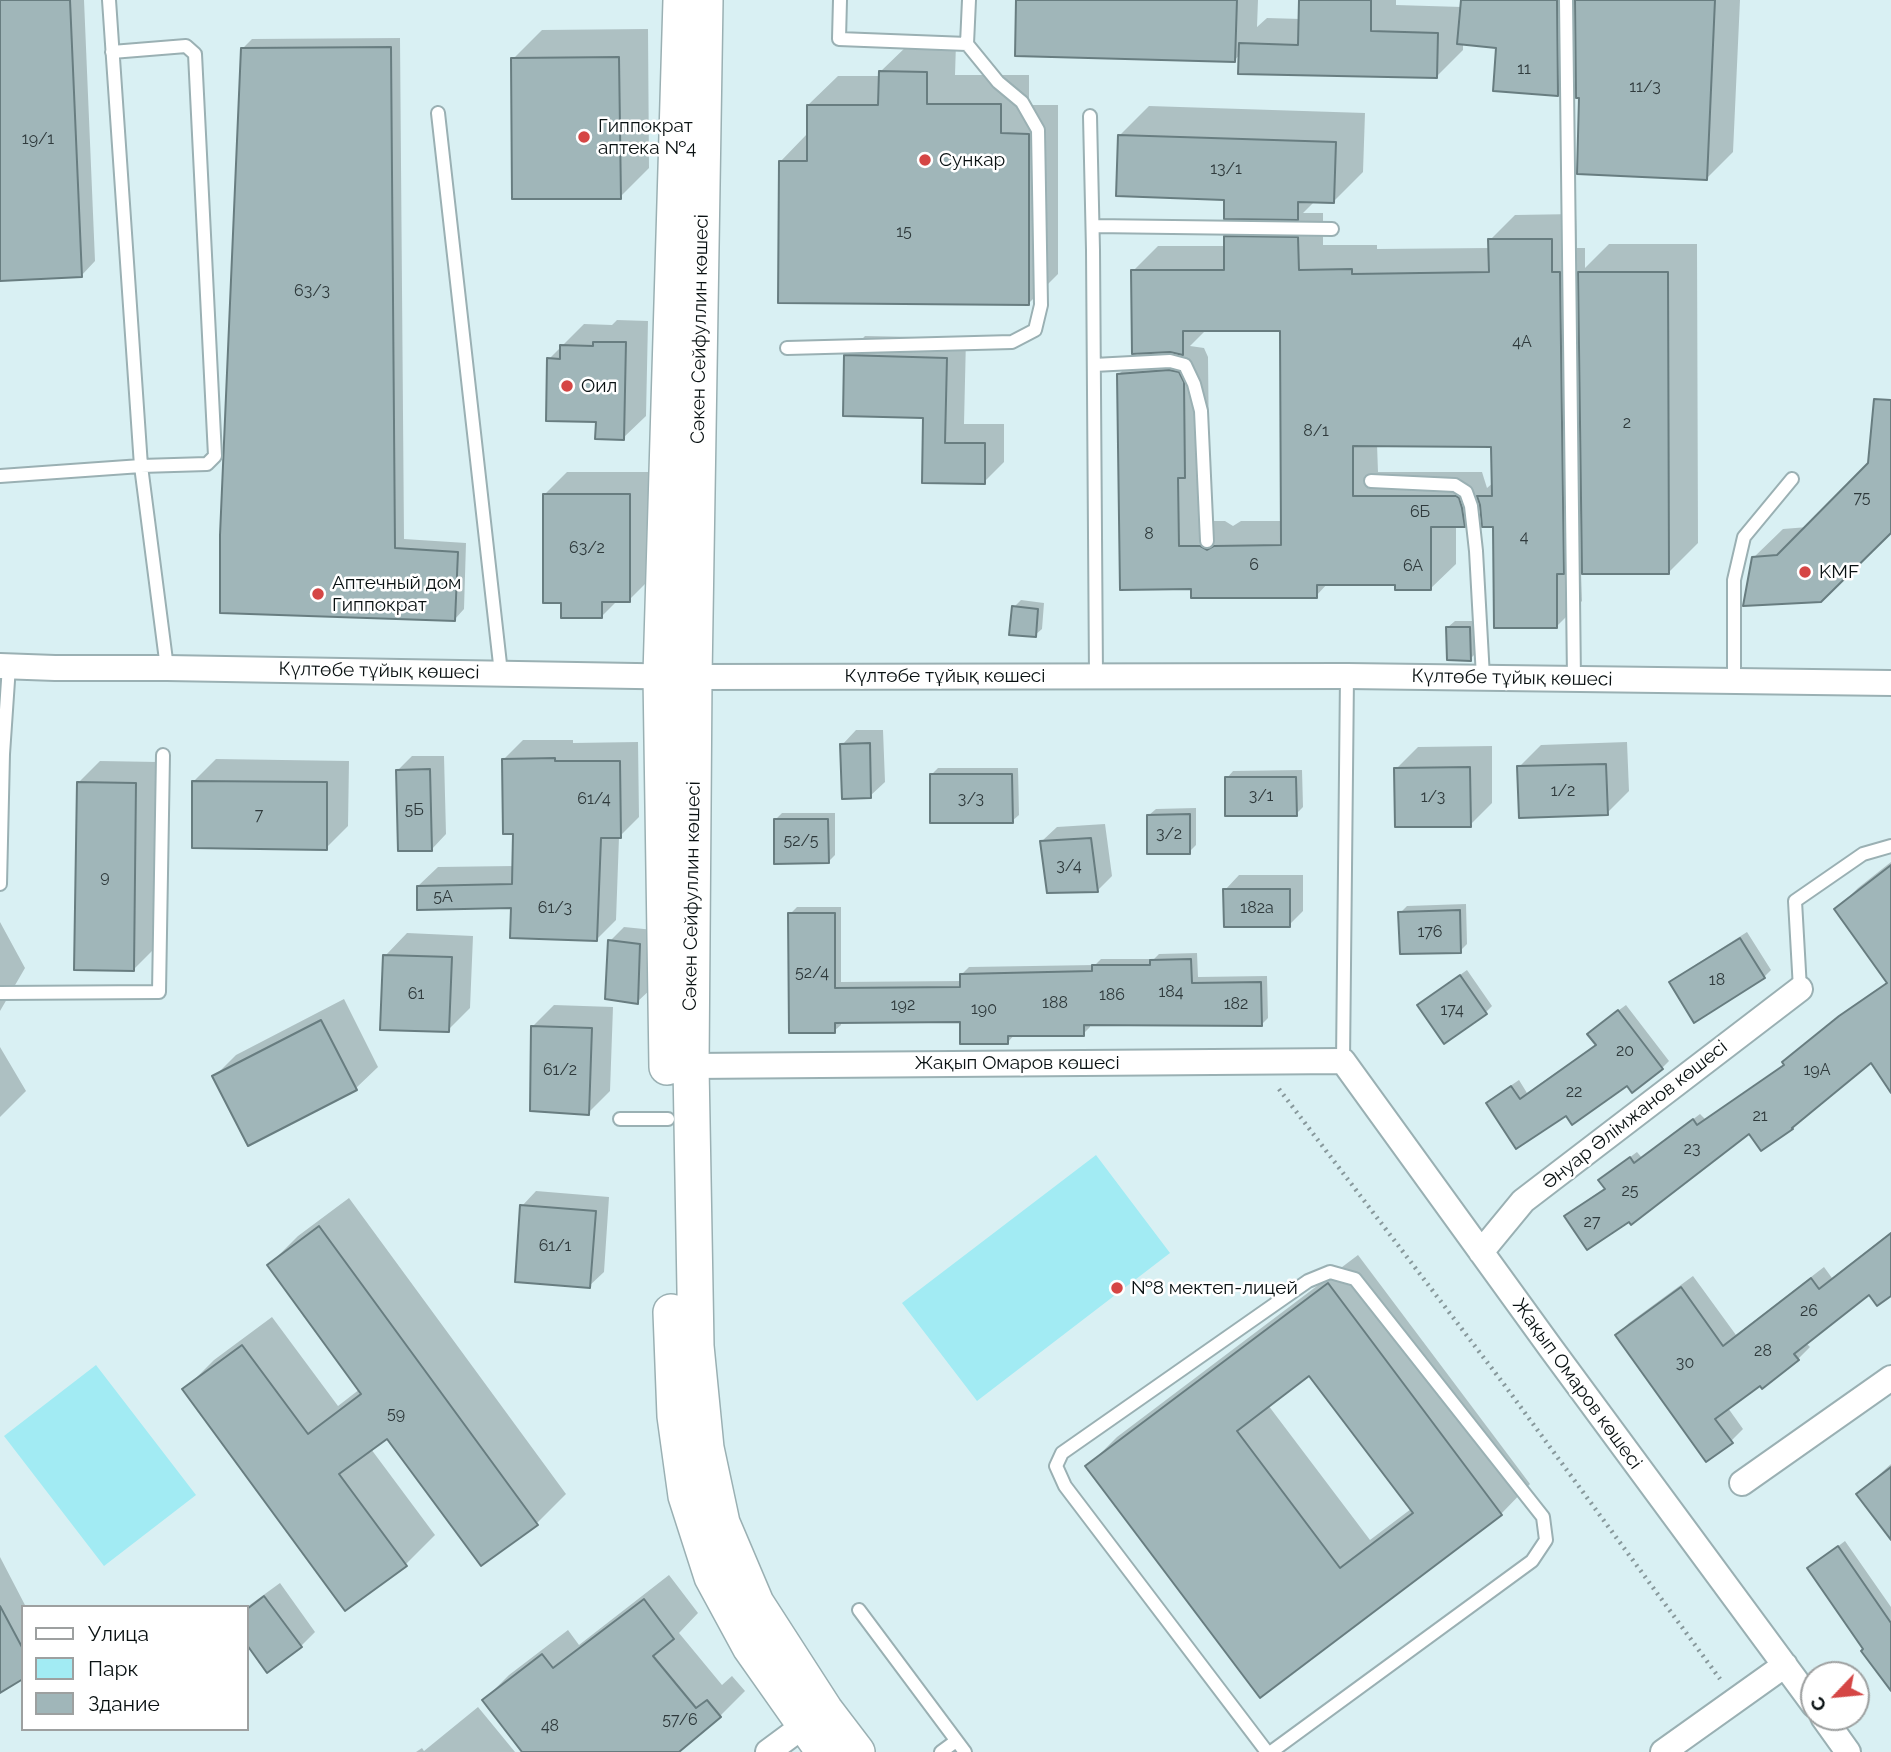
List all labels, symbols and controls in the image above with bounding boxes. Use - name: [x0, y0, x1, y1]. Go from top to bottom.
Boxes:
- house number: 11: [1517, 59, 1531, 79]
- house number: 11/3: [1629, 77, 1661, 97]
- place label: Гиппократ аптека №4: [598, 115, 696, 159]
- house number: 19/1: [22, 129, 54, 149]
- marker: Гиппократ аптека №4: [576, 129, 592, 145]
- place label: Сункар: [939, 149, 1005, 171]
- marker: Сункар: [917, 152, 933, 168]
- house number: 13/1: [1210, 159, 1242, 179]
- street label: Сәкен Сейфуллин көшесі: [687, 214, 713, 444]
- house number: 15: [896, 222, 912, 242]
- house number: 63/3: [294, 281, 330, 301]
- house number: 4А: [1512, 332, 1532, 352]
- place label: Оил: [581, 375, 617, 397]
- marker: Оил: [559, 378, 575, 394]
- house number: 2: [1623, 413, 1631, 433]
- house number: 8/1: [1303, 421, 1329, 441]
- house number: 75: [1853, 488, 1871, 508]
- house number: 6Б: [1410, 502, 1430, 522]
- house number: 8: [1144, 524, 1154, 544]
- house number: 4: [1520, 527, 1528, 547]
- house number: 63/2: [569, 538, 605, 558]
- house number: 6: [1249, 555, 1259, 575]
- house number: 6А: [1403, 556, 1423, 576]
- place label: KMF: [1819, 561, 1859, 583]
- marker: KMF: [1797, 564, 1813, 580]
- place label: Аптечный дом Гиппократ: [332, 572, 461, 616]
- marker: Аптечный дом Гиппократ: [310, 586, 326, 602]
- street label: Күлтөбе тұйық көшесі: [278, 658, 480, 684]
- street label: Күлтөбе тұйық көшесі: [845, 665, 1045, 687]
- street label: Күлтөбе тұйық көшесі: [1411, 665, 1613, 691]
- street label: Сәкен Сейфуллин көшесі: [679, 781, 705, 1011]
- house number: 1/2: [1551, 781, 1575, 801]
- house number: 3/1: [1249, 786, 1273, 806]
- house number: 1/3: [1421, 787, 1445, 807]
- house number: 61/4: [577, 789, 611, 809]
- house number: 3/3: [958, 789, 984, 809]
- house number: 5Б: [404, 800, 424, 820]
- house number: 7: [255, 805, 263, 825]
- house number: 3/2: [1156, 824, 1182, 844]
- house number: 52/5: [784, 831, 818, 851]
- house number: 3/4: [1056, 856, 1082, 876]
- house number: 9: [100, 867, 110, 887]
- house number: 5А: [433, 887, 453, 907]
- house number: 61/3: [538, 898, 572, 918]
- house number: 182а: [1240, 898, 1274, 918]
- house number: 176: [1418, 922, 1442, 942]
- house number: 52/4: [795, 963, 829, 983]
- house number: 18: [1709, 970, 1725, 990]
- house number: 184: [1158, 982, 1184, 1002]
- house number: 61: [408, 984, 424, 1004]
- house number: 186: [1099, 985, 1125, 1005]
- house number: 188: [1042, 993, 1068, 1013]
- house number: 182: [1224, 994, 1248, 1014]
- house number: 192: [891, 995, 915, 1015]
- house number: 190: [971, 999, 997, 1019]
- house number: 174: [1440, 1000, 1464, 1020]
- street label: Әнуар Әлімжанов көшесі: [1538, 1036, 1732, 1194]
- house number: 20: [1616, 1041, 1634, 1061]
- street label: Жақып Омаров көшесі: [914, 1052, 1120, 1074]
- house number: 61/2: [543, 1060, 577, 1080]
- house number: 19А: [1803, 1060, 1831, 1080]
- house number: 22: [1566, 1082, 1582, 1102]
- house number: 21: [1752, 1106, 1768, 1126]
- house number: 23: [1684, 1139, 1700, 1159]
- house number: 25: [1621, 1181, 1639, 1201]
- house number: 27: [1584, 1212, 1600, 1232]
- house number: 61/1: [539, 1236, 571, 1256]
- place label: №8 мектеп-лицей: [1131, 1277, 1298, 1299]
- marker: №8 мектеп-лицей: [1109, 1280, 1125, 1296]
- street label: Жақып Омаров көшесі: [1507, 1294, 1647, 1474]
- house number: 26: [1800, 1301, 1818, 1321]
- house number: 28: [1754, 1341, 1772, 1361]
- house number: 30: [1676, 1353, 1694, 1373]
- house number: 59: [387, 1404, 405, 1424]
- legend: [21, 1605, 248, 1731]
- text: Улица: [88, 1621, 149, 1646]
- text: Парк: [88, 1656, 138, 1681]
- north arrow: [1800, 1661, 1870, 1731]
- text: Здание: [88, 1691, 160, 1716]
- text: С: [1805, 1694, 1831, 1715]
- house number: 57/6: [662, 1710, 698, 1730]
- house number: 48: [541, 1716, 559, 1736]

